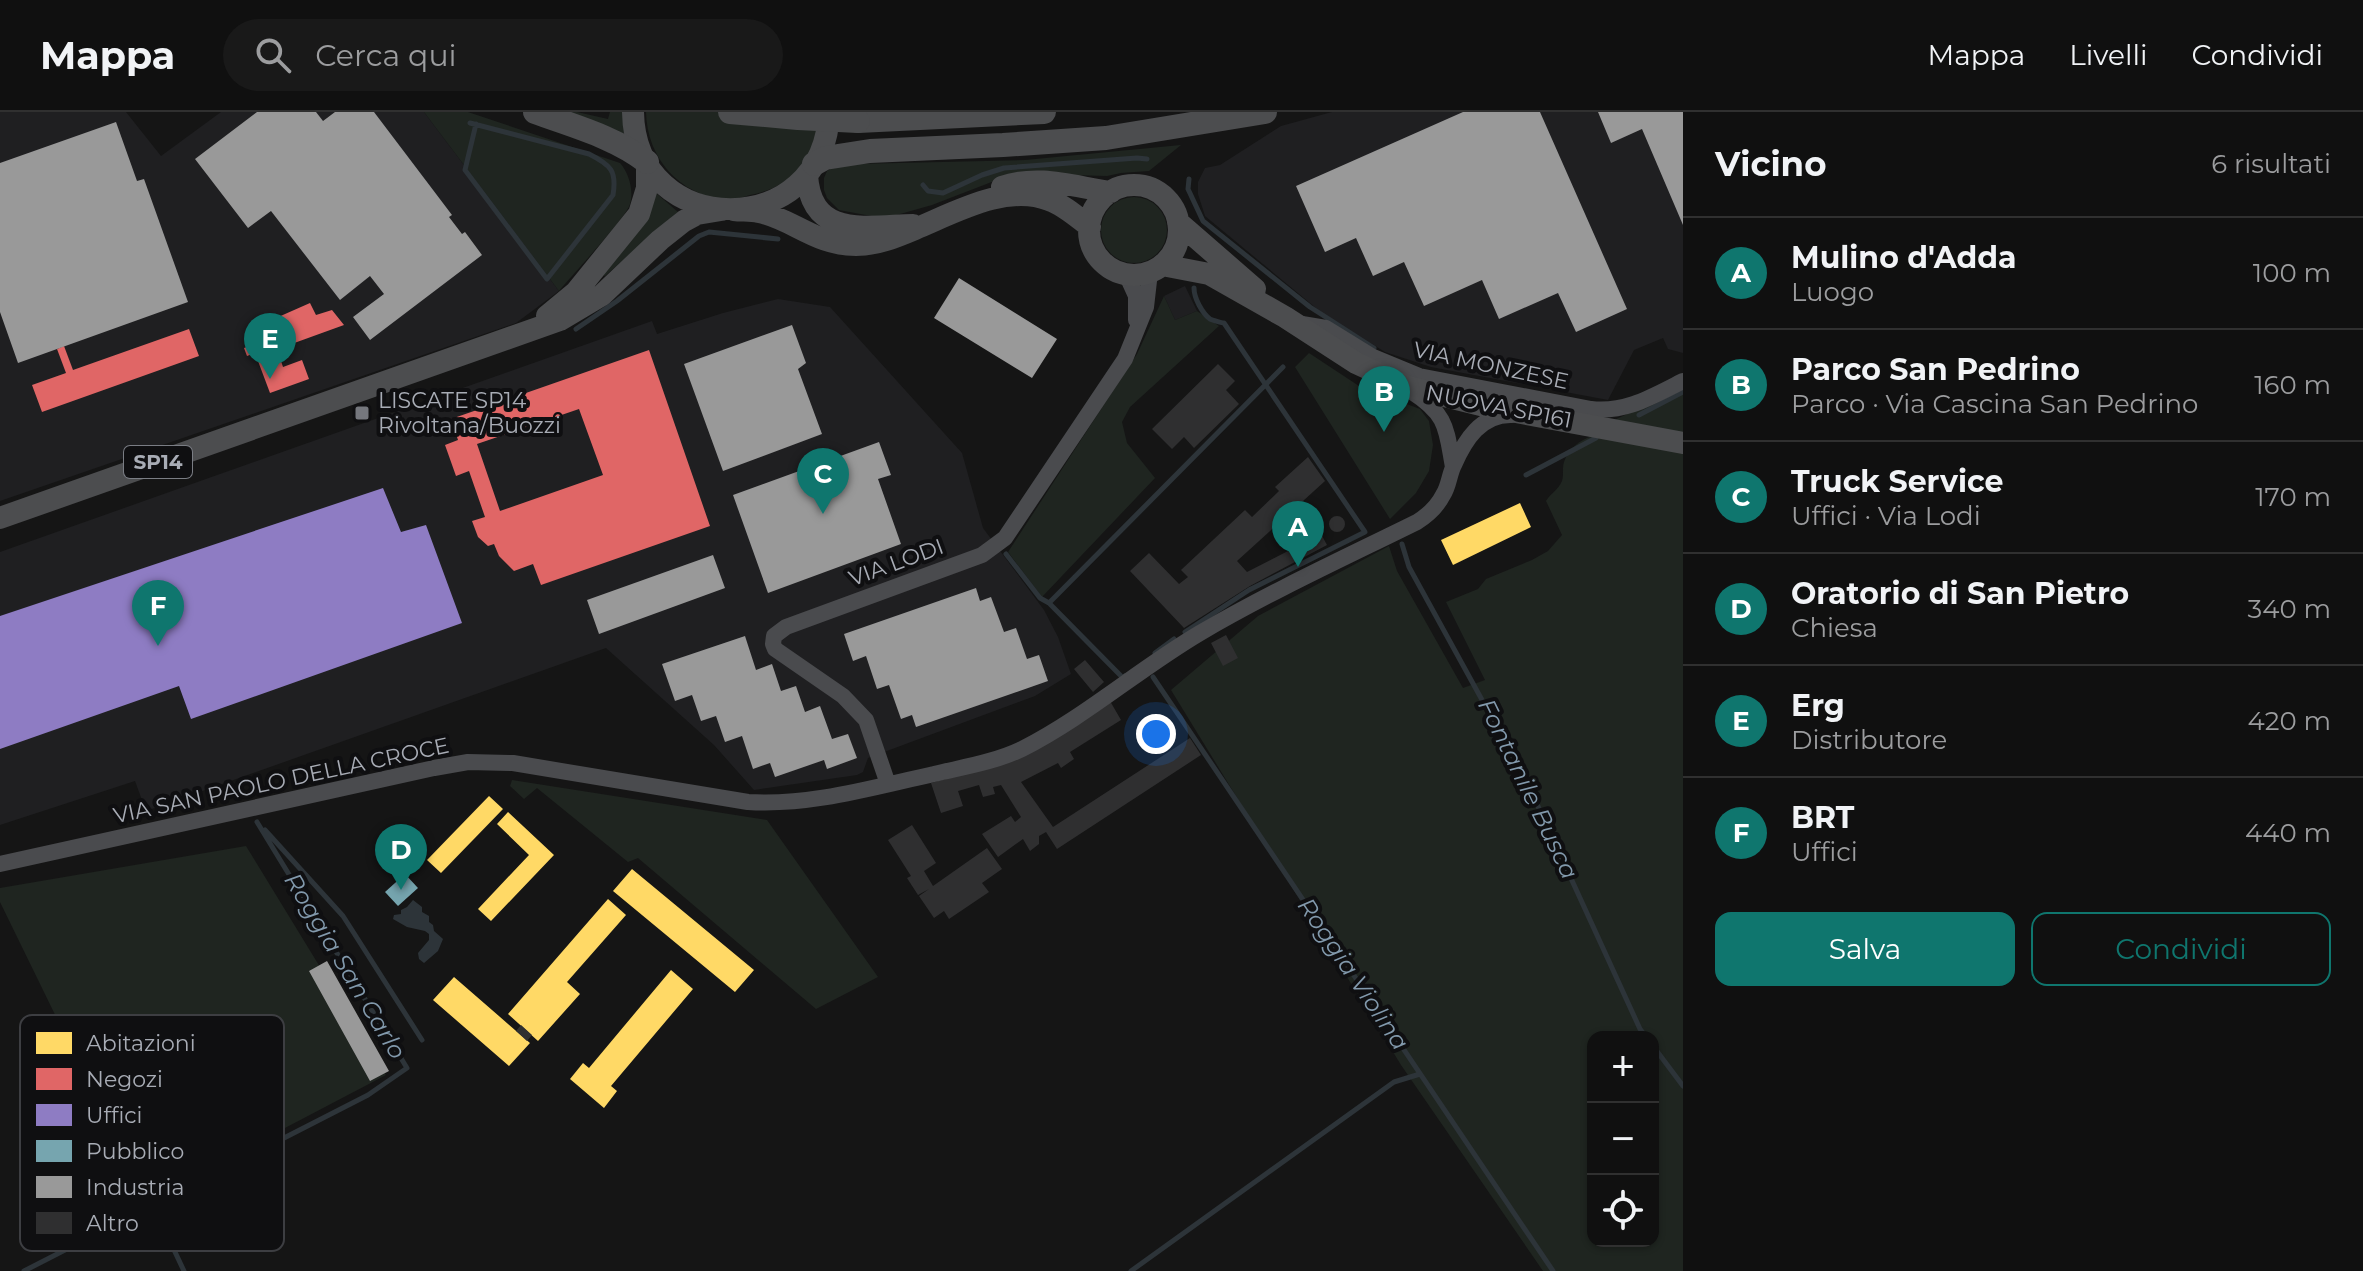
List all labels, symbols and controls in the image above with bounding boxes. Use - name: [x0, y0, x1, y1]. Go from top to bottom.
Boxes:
- search box: [223, 19, 783, 91]
- text: Mappa: [40, 32, 175, 79]
- icon: search: [251, 33, 295, 77]
- text: Cerca qui: [315, 37, 457, 74]
- text: Mappa: [1928, 38, 2025, 72]
- text: Livelli: [2069, 38, 2148, 72]
- text: Condividi: [2192, 38, 2323, 72]
- text: Vicino: [1715, 143, 1827, 185]
- text: 6 risultati: [2211, 148, 2331, 180]
- text: Mulino d'Adda: [1791, 239, 2017, 276]
- text: A: [1731, 257, 1751, 289]
- text: 100 m: [2253, 257, 2331, 289]
- text: Luogo: [1791, 276, 1874, 308]
- pin: E: [244, 313, 296, 379]
- street label: VIA MONZESE: [1411, 336, 1571, 395]
- text: Parco San Pedrino: [1791, 351, 2080, 388]
- pin: B: [1358, 366, 1410, 432]
- text: B: [1731, 369, 1751, 401]
- text: 160 m: [2254, 369, 2331, 401]
- street label: NUOVA SP161: [1424, 379, 1574, 434]
- place label: LISCATE SP14 Rivoltana/Buozzi: [378, 387, 561, 439]
- text: Parco · Via Cascina San Pedrino: [1791, 388, 2198, 420]
- marker: LISCATE SP14 Rivoltana/Buozzi: [353, 404, 371, 422]
- road number: SP14: [124, 446, 192, 478]
- pin: C: [797, 448, 849, 514]
- text: Truck Service: [1791, 463, 2003, 500]
- text: C: [1732, 481, 1750, 513]
- text: 170 m: [2255, 481, 2331, 513]
- text: Uffici · Via Lodi: [1791, 500, 1981, 532]
- pin: A: [1272, 501, 1324, 567]
- street label: VIA LODI: [845, 533, 947, 592]
- text: Oratorio di San Pietro: [1791, 575, 2129, 612]
- pin: F: [132, 580, 184, 646]
- text: D: [1730, 593, 1752, 625]
- text: 340 m: [2248, 593, 2331, 625]
- text: Chiesa: [1791, 612, 1878, 644]
- text: Erg: [1791, 687, 1845, 724]
- water label: Fontanile Busca: [1472, 694, 1585, 884]
- text: E: [1732, 705, 1750, 737]
- text: 420 m: [2248, 705, 2331, 737]
- your location: [1136, 714, 1176, 754]
- text: Distributore: [1791, 724, 1947, 756]
- street label: VIA SAN PAOLO DELLA CROCE: [111, 732, 451, 829]
- text: BRT: [1791, 799, 1854, 836]
- text: F: [1733, 817, 1749, 849]
- text: 440 m: [2245, 817, 2331, 849]
- pin: D: [375, 824, 427, 890]
- text: Uffici: [1791, 836, 1858, 868]
- water label: Roggia San Carlo: [278, 868, 412, 1064]
- water label: Roggia Violina: [1292, 892, 1415, 1055]
- button: Salva: [1715, 912, 2015, 986]
- button: Condividi: [2031, 912, 2331, 986]
- legend: [20, 1015, 284, 1251]
- text: Abitazioni: [86, 1030, 196, 1057]
- map controls: [1587, 1031, 1659, 1247]
- button: +: [1587, 1031, 1659, 1103]
- text: Negozi: [86, 1066, 163, 1093]
- text: Uffici: [86, 1102, 142, 1129]
- button: −: [1587, 1103, 1659, 1175]
- text: Pubblico: [86, 1138, 184, 1165]
- text: Industria: [86, 1174, 184, 1201]
- button: locate: [1587, 1175, 1659, 1247]
- text: Altro: [86, 1210, 139, 1237]

